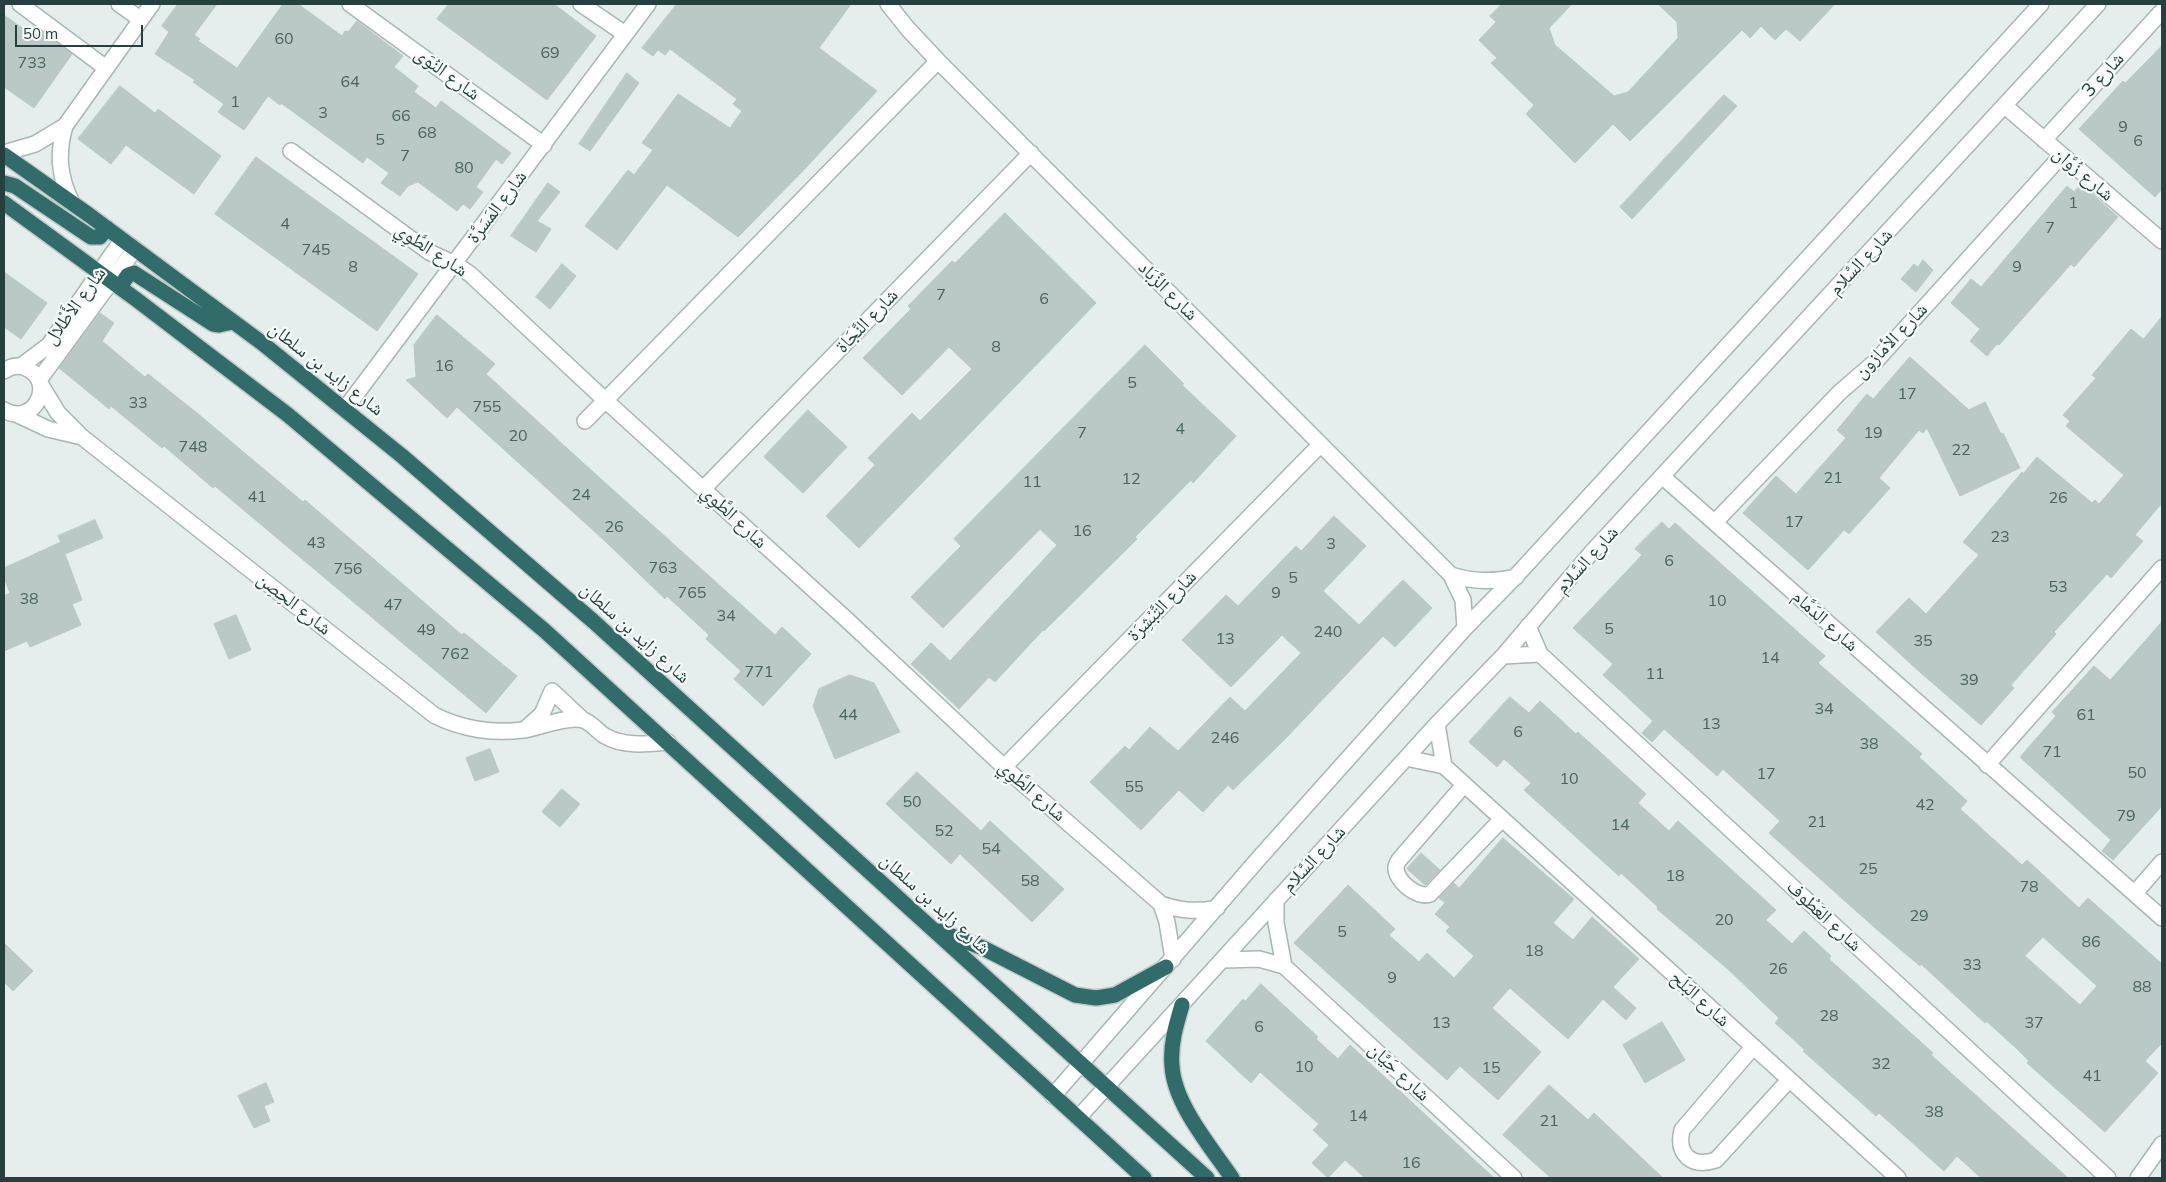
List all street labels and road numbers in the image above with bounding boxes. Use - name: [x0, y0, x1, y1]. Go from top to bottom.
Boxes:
- street label: شارع النُوَى: [410, 42, 484, 106]
- street label: شارع 3: [2077, 48, 2129, 102]
- street label: شارع زُوَّان: [2048, 142, 2118, 206]
- street label: شارع المَسَرَّة: [462, 166, 532, 248]
- street label: شارع الطَّوِي: [390, 218, 472, 282]
- street label: شارع السَّلام: [1824, 224, 1898, 300]
- street label: شارع الزَّبَاد: [1133, 256, 1203, 326]
- street label: شارع الأَطْلال: [39, 263, 111, 349]
- street label: شارع النَّجَاة: [831, 284, 903, 358]
- street label: شارع الأمازون: [1849, 298, 1933, 384]
- street label: شارع زايد بن سلطان: [264, 317, 388, 421]
- street label: شارع الطَّوِي: [696, 481, 772, 553]
- street label: شارع السَّلام: [1551, 521, 1623, 599]
- street label: شارع التَّبْشِرَة: [1123, 566, 1201, 646]
- street label: شارع الحِصِن: [252, 568, 336, 640]
- street label: شارع زايد بن سلطان: [575, 578, 695, 688]
- street label: شارع الدَمَّام: [1787, 585, 1863, 657]
- street label: شارع الطَّوِي: [993, 755, 1071, 827]
- street label: شارع السَّلام: [1277, 821, 1351, 897]
- street label: شارع زايد بن سلطان: [875, 849, 995, 959]
- street label: شارع العَطُوف: [1782, 875, 1866, 957]
- street label: شارع البَلَح: [1665, 966, 1735, 1032]
- street label: شارع جَيَّان: [1363, 1038, 1435, 1106]

